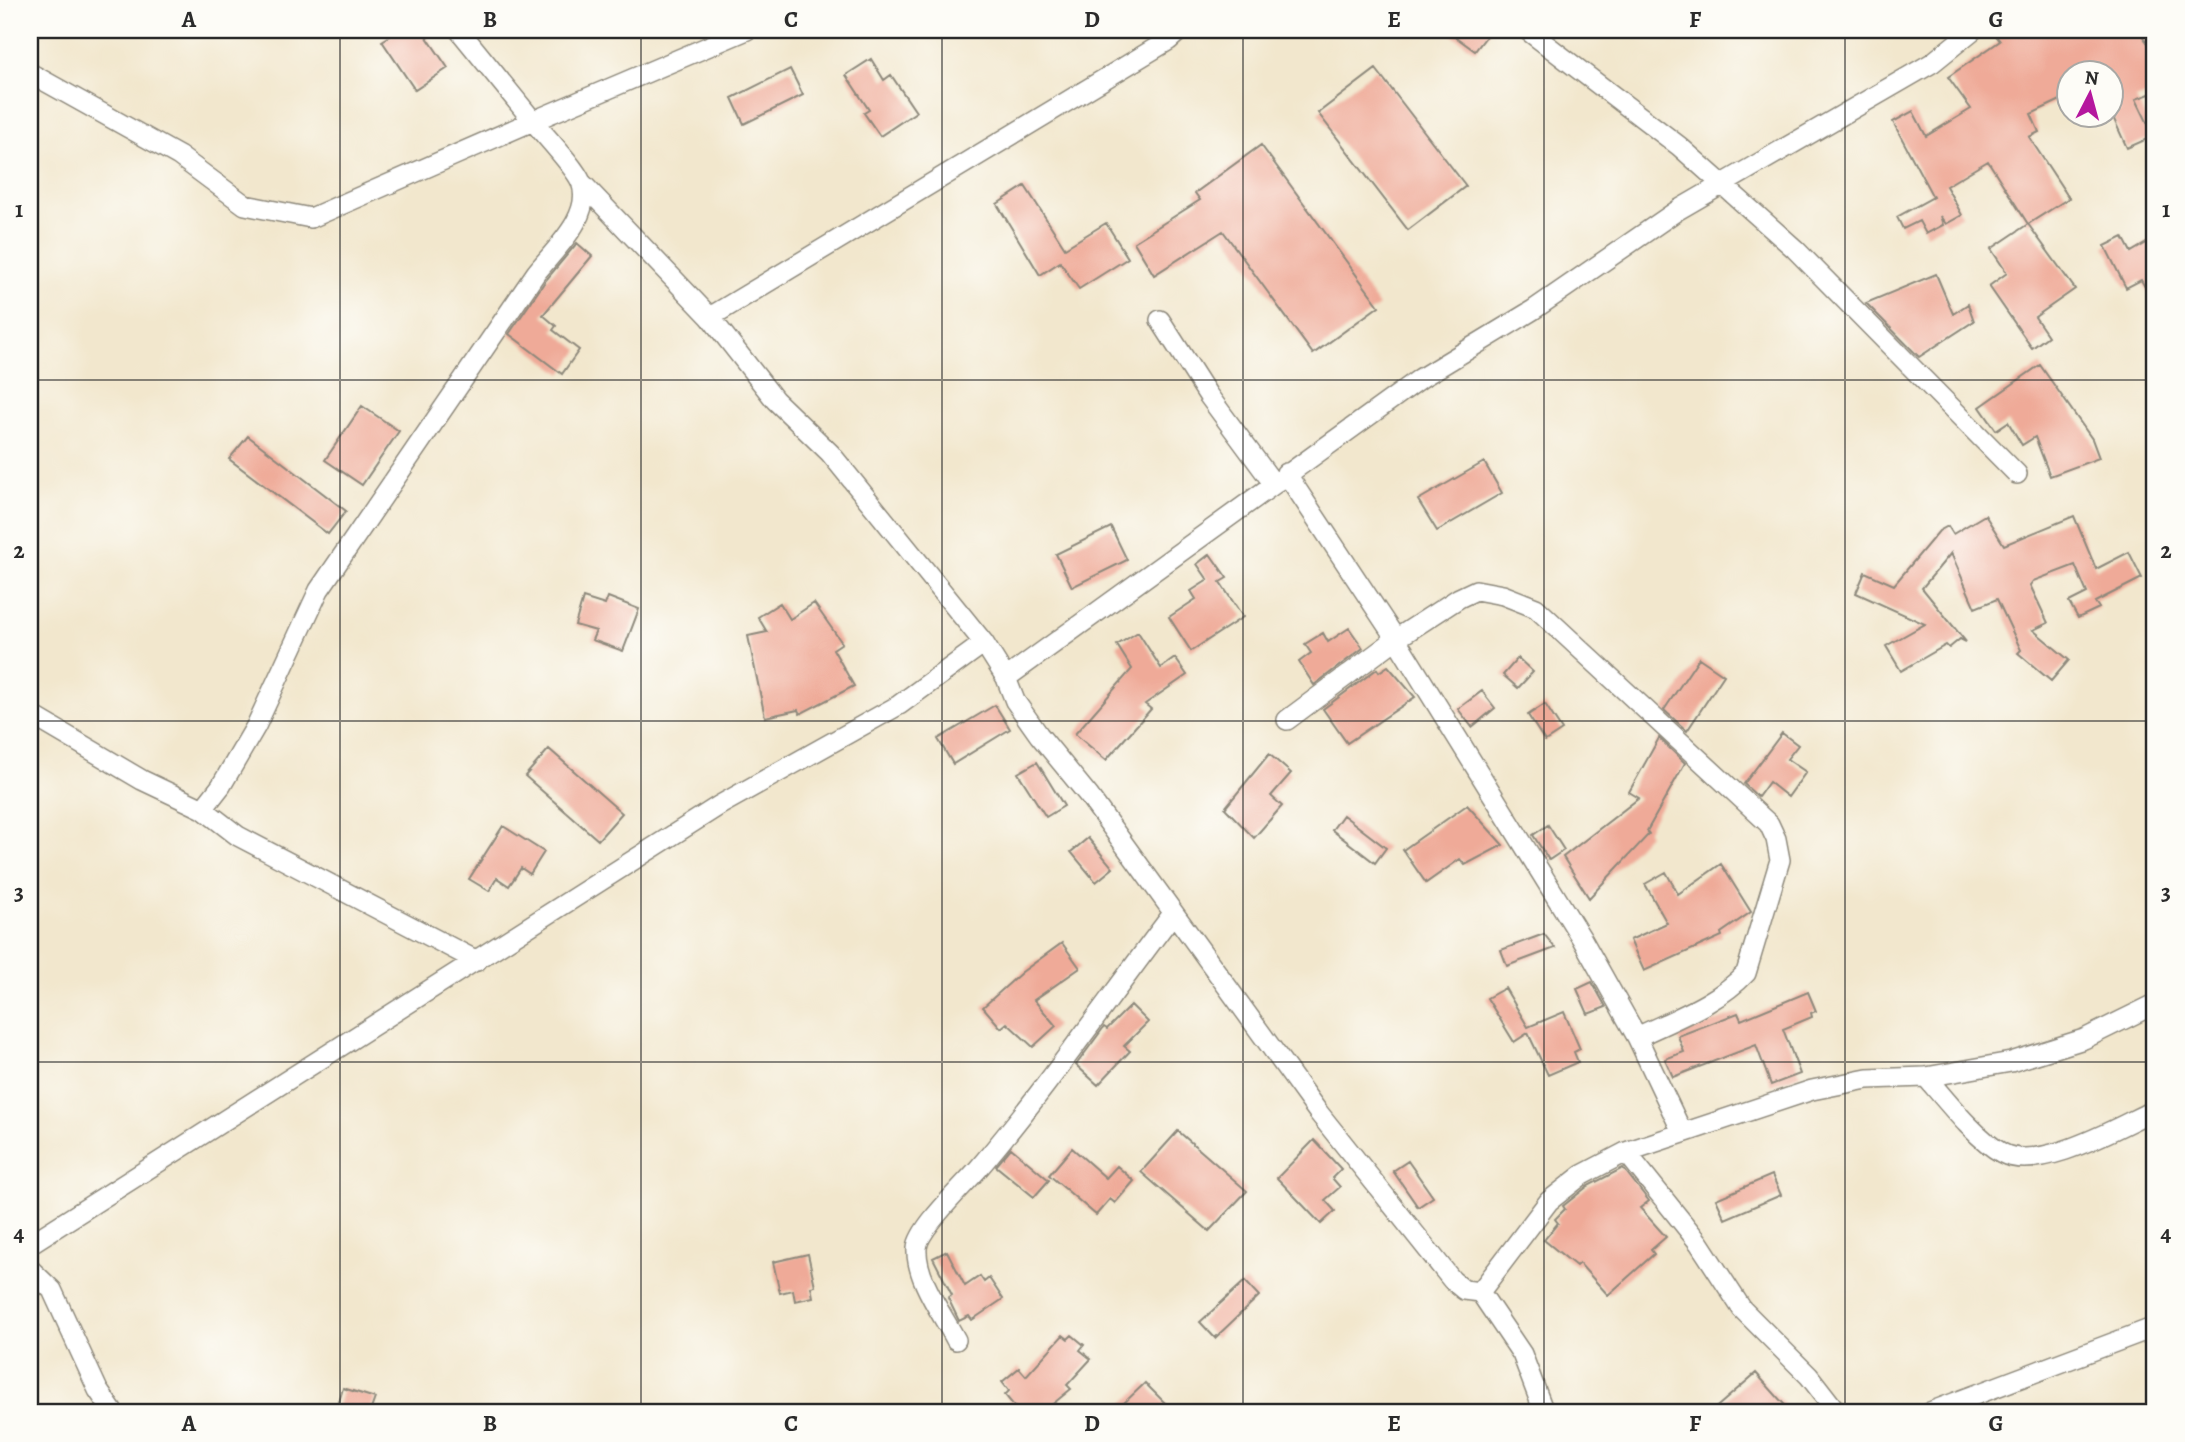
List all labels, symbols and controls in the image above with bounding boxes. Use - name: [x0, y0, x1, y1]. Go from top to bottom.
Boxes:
- text: A: [181, 4, 197, 35]
- text: B: [483, 4, 497, 35]
- text: C: [784, 4, 798, 35]
- text: D: [1084, 4, 1100, 35]
- text: E: [1387, 4, 1401, 35]
- text: F: [1689, 4, 1702, 35]
- text: G: [1988, 4, 2004, 35]
- north arrow: [2056, 60, 2126, 130]
- text: N: [2083, 64, 2100, 92]
- text: 1: [15, 194, 23, 225]
- text: 1: [2162, 194, 2170, 225]
- text: 2: [13, 535, 25, 566]
- text: 2: [2160, 535, 2172, 566]
- text: 3: [14, 877, 24, 908]
- text: 3: [2161, 877, 2171, 908]
- text: 4: [14, 1218, 25, 1249]
- text: 4: [2161, 1218, 2172, 1249]
- text: A: [181, 1408, 197, 1439]
- text: B: [483, 1408, 497, 1439]
- text: C: [784, 1408, 798, 1439]
- text: D: [1084, 1408, 1100, 1439]
- text: E: [1387, 1408, 1401, 1439]
- text: F: [1689, 1408, 1702, 1439]
- text: G: [1988, 1408, 2004, 1439]

